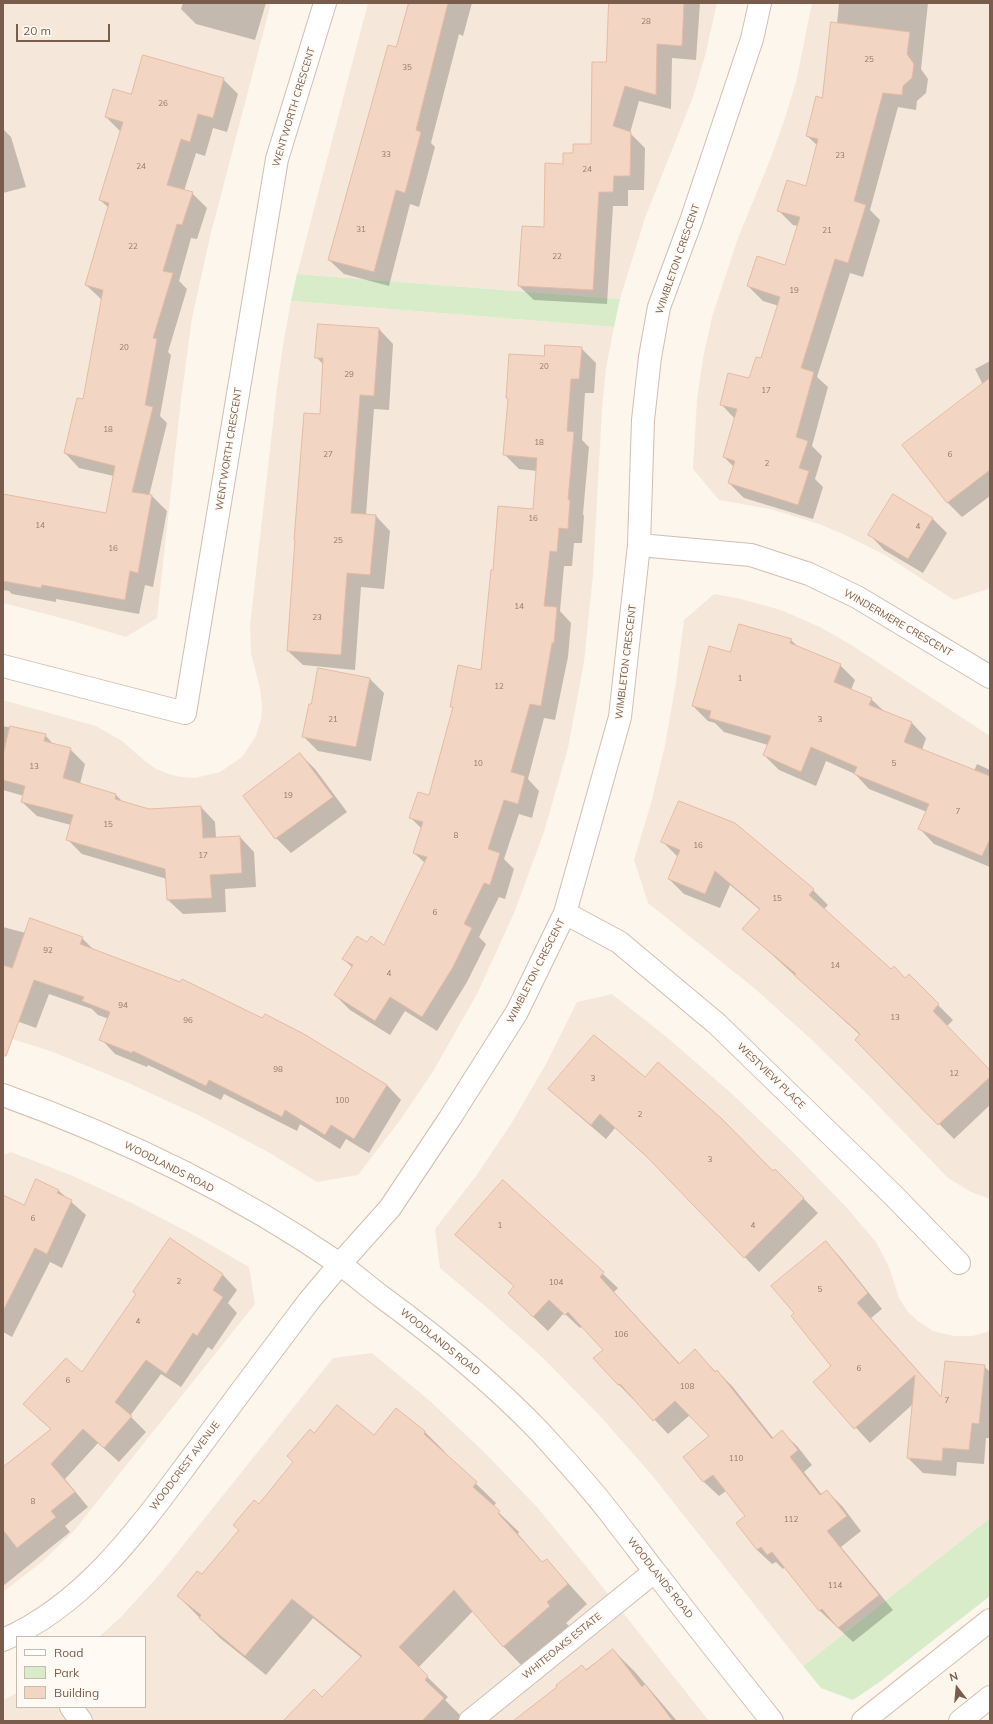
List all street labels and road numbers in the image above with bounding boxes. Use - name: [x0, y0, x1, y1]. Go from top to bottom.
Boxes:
- street label: WENTWORTH CRESCENT: [270, 46, 318, 168]
- street label: WIMBLETON CRESCENT: [653, 202, 703, 316]
- street label: WENTWORTH CRESCENT: [213, 387, 245, 511]
- street label: WINDERMERE CRESCENT: [842, 587, 954, 659]
- street label: WIMBLETON CRESCENT: [613, 604, 639, 720]
- street label: WIMBLETON CRESCENT: [504, 917, 568, 1025]
- street label: WESTVIEW PLACE: [734, 1040, 808, 1112]
- street label: WOODLANDS ROAD: [122, 1139, 216, 1195]
- street label: WOODLANDS ROAD: [398, 1306, 482, 1378]
- street label: WOODCREST AVENUE: [148, 1419, 222, 1513]
- street label: WOODLANDS ROAD: [625, 1535, 695, 1621]
- street label: WHITEOAKS ESTATE: [520, 1610, 604, 1682]

